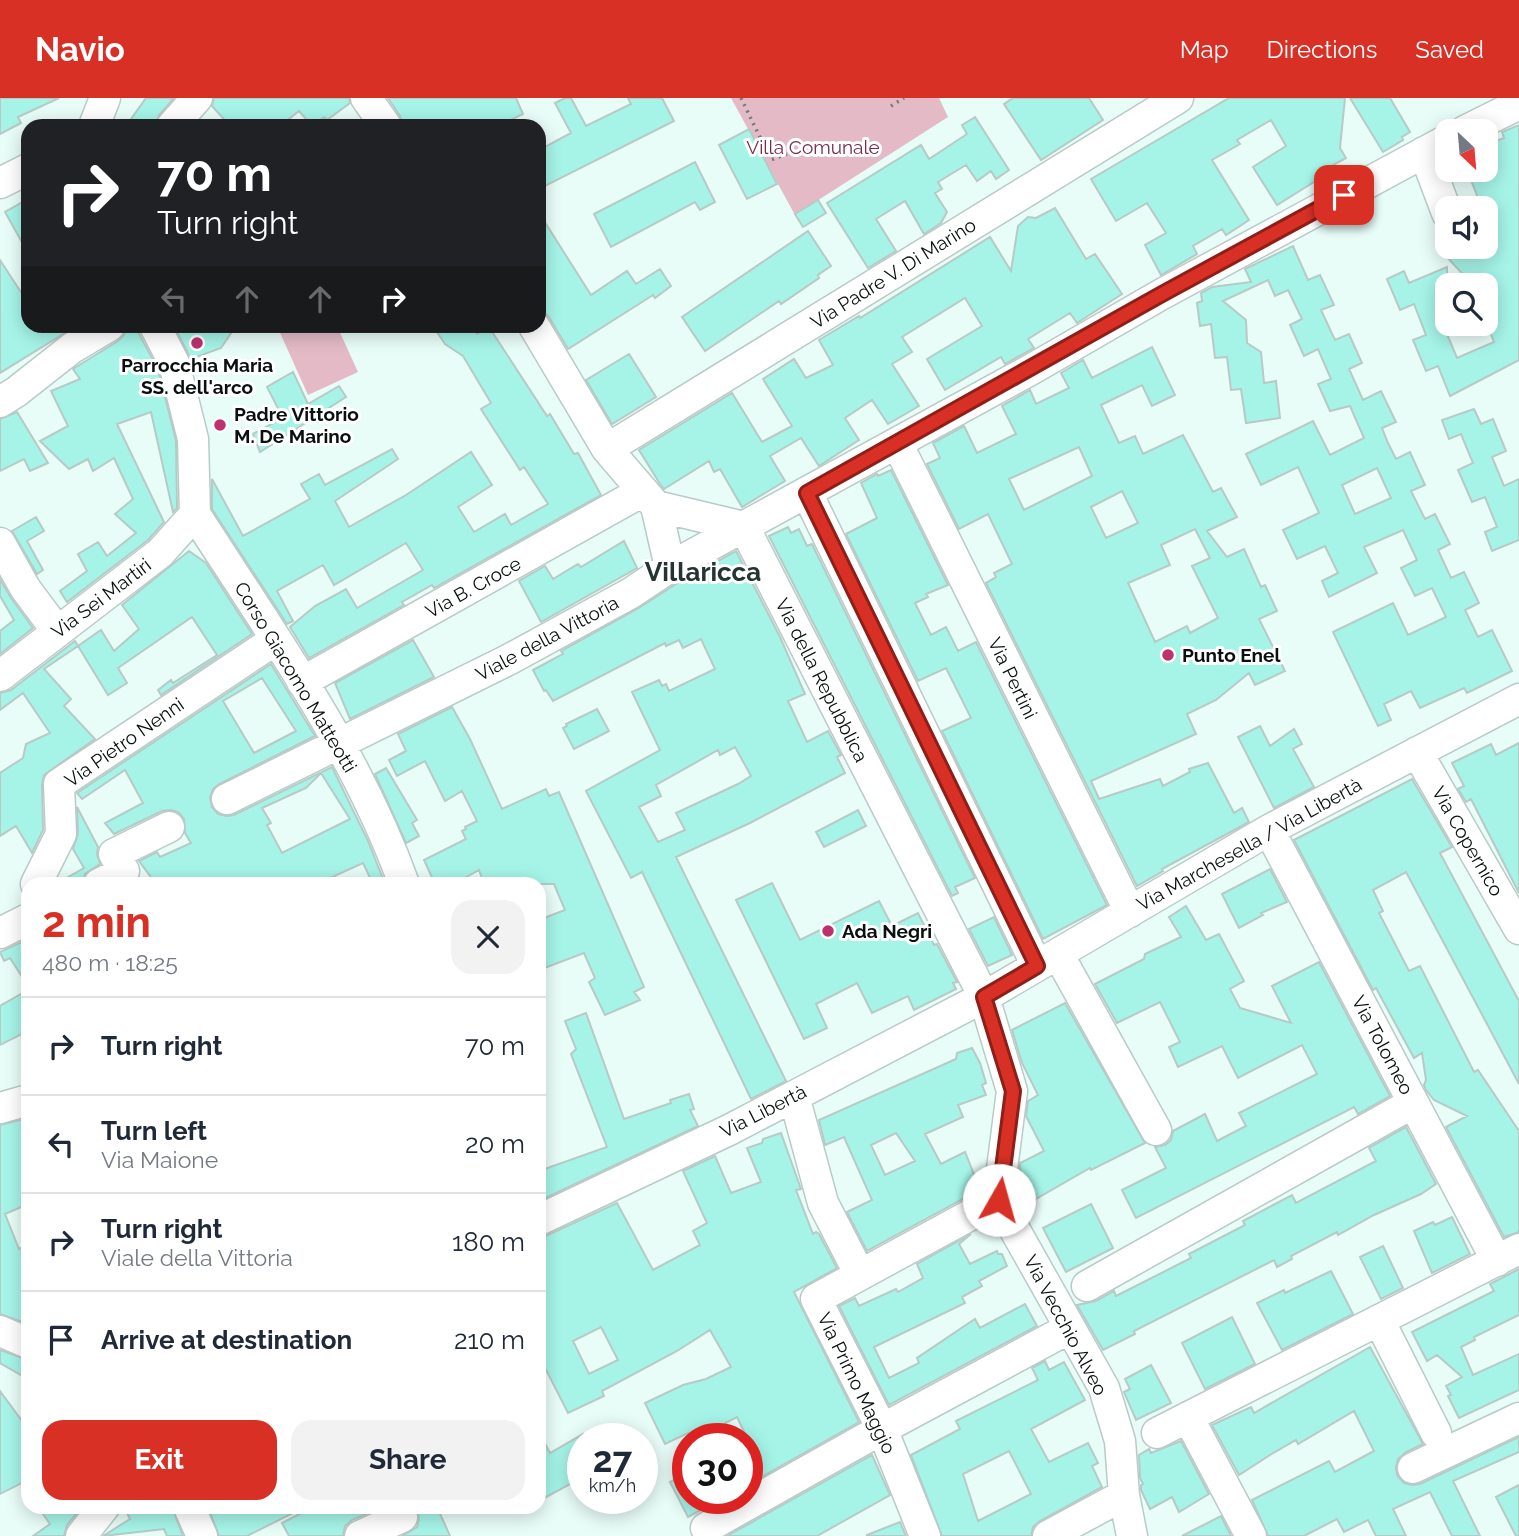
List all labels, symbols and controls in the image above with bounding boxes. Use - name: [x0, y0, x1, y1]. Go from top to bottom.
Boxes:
- text: Navio: [35, 30, 125, 69]
- text: Map: [1180, 35, 1229, 64]
- text: Directions: [1267, 35, 1377, 64]
- text: Saved: [1415, 35, 1484, 64]
- north arrow: [1435, 119, 1498, 182]
- map controls: [1435, 119, 1498, 336]
- park label: Villa Comunale: [746, 136, 880, 158]
- text: 70 m: [157, 145, 272, 202]
- icon: right: [42, 147, 133, 238]
- pin: [1314, 165, 1374, 225]
- icon: arrive: [1325, 176, 1363, 214]
- button: sound: [1435, 196, 1498, 259]
- text: Turn right: [157, 204, 298, 241]
- street label: Via Padre V. Di Marino: [806, 213, 980, 333]
- button: search: [1435, 273, 1498, 336]
- icon: left: [155, 280, 193, 318]
- icon: ahead: [228, 280, 266, 318]
- icon: ahead: [301, 280, 339, 318]
- icon: right: [374, 280, 412, 318]
- marker: Parrocchia Maria SS. dell'arco: [189, 335, 205, 351]
- place label: Parrocchia Maria SS. dell'arco: [121, 354, 273, 398]
- place label: Padre Vittorio M. De Marino: [234, 403, 359, 447]
- marker: Padre Vittorio M. De Marino: [212, 417, 228, 433]
- street label: Via B. Croce: [422, 552, 524, 622]
- street label: Via Sei Martiri: [47, 553, 155, 643]
- district label: Villaricca: [645, 557, 761, 587]
- street label: Corso Giacomo Matteotti: [230, 578, 362, 776]
- street label: Viale della Vittoria: [472, 591, 622, 685]
- street label: Via della Repubblica: [771, 595, 873, 765]
- street label: Via Pertini: [984, 634, 1042, 722]
- place label: Punto Enel: [1182, 644, 1281, 666]
- marker: Punto Enel: [1160, 647, 1176, 663]
- street label: Via Pietro Nenni: [60, 693, 188, 791]
- street label: Via Marchesella / Via Libertà: [1133, 773, 1365, 915]
- street label: Via Copernico: [1428, 782, 1508, 900]
- text: 2 min: [42, 898, 151, 947]
- button: close: [451, 900, 525, 974]
- place label: Ada Negri: [842, 920, 932, 942]
- marker: Ada Negri: [820, 923, 836, 939]
- text: 480 m · 18:25: [42, 949, 178, 976]
- street label: Via Tolomeo: [1348, 992, 1418, 1098]
- icon: right: [42, 1027, 80, 1065]
- text: Turn right: [101, 1031, 222, 1061]
- text: 70 m: [465, 1031, 525, 1061]
- street label: Via Libertà: [716, 1080, 810, 1142]
- text: Turn left: [101, 1116, 207, 1146]
- icon: left: [42, 1125, 80, 1163]
- text: 20 m: [465, 1129, 525, 1159]
- text: Via Maione: [101, 1146, 218, 1173]
- position arrow: [962, 1163, 1036, 1237]
- text: Turn right: [101, 1214, 222, 1244]
- icon: right: [42, 1223, 80, 1261]
- text: 180 m: [452, 1227, 525, 1257]
- text: Viale della Vittoria: [101, 1244, 293, 1271]
- street label: Via Vecchio Alveo: [1020, 1251, 1112, 1399]
- street label: Via Primo Maggio: [813, 1309, 901, 1457]
- icon: arrive: [42, 1321, 80, 1359]
- text: Arrive at destination: [101, 1325, 352, 1355]
- text: 210 m: [454, 1325, 525, 1355]
- button: Exit: [42, 1420, 277, 1500]
- button: Share: [291, 1420, 525, 1500]
- speed limit sign: 30: [672, 1423, 763, 1514]
- text: 27: [593, 1439, 632, 1480]
- text: km/h: [589, 1475, 636, 1496]

